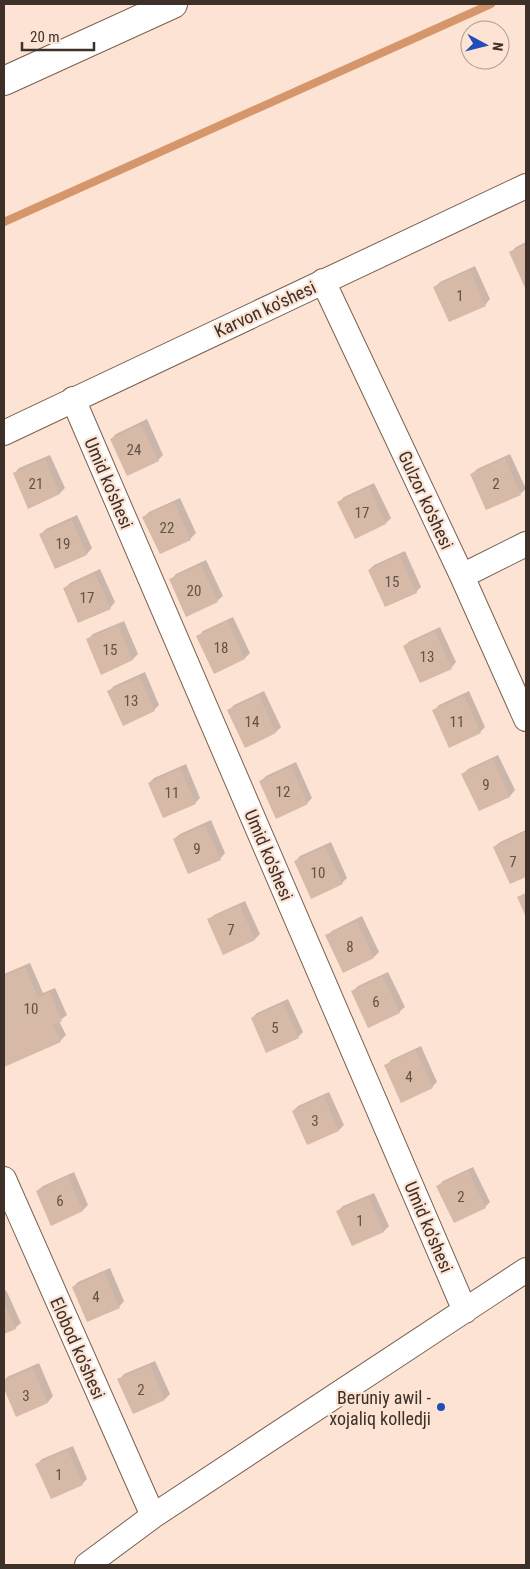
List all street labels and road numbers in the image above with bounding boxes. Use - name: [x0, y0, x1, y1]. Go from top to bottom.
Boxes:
- street label: Karvon ko'shesi: [211, 276, 319, 342]
- street label: Umid ko'shesi: [80, 434, 138, 532]
- street label: Gulzor ko'shesi: [394, 448, 458, 552]
- street label: Umid ko'shesi: [240, 806, 298, 904]
- street label: Umid ko'shesi: [400, 1178, 458, 1276]
- street label: Elobod ko'shesi: [46, 1294, 110, 1402]

